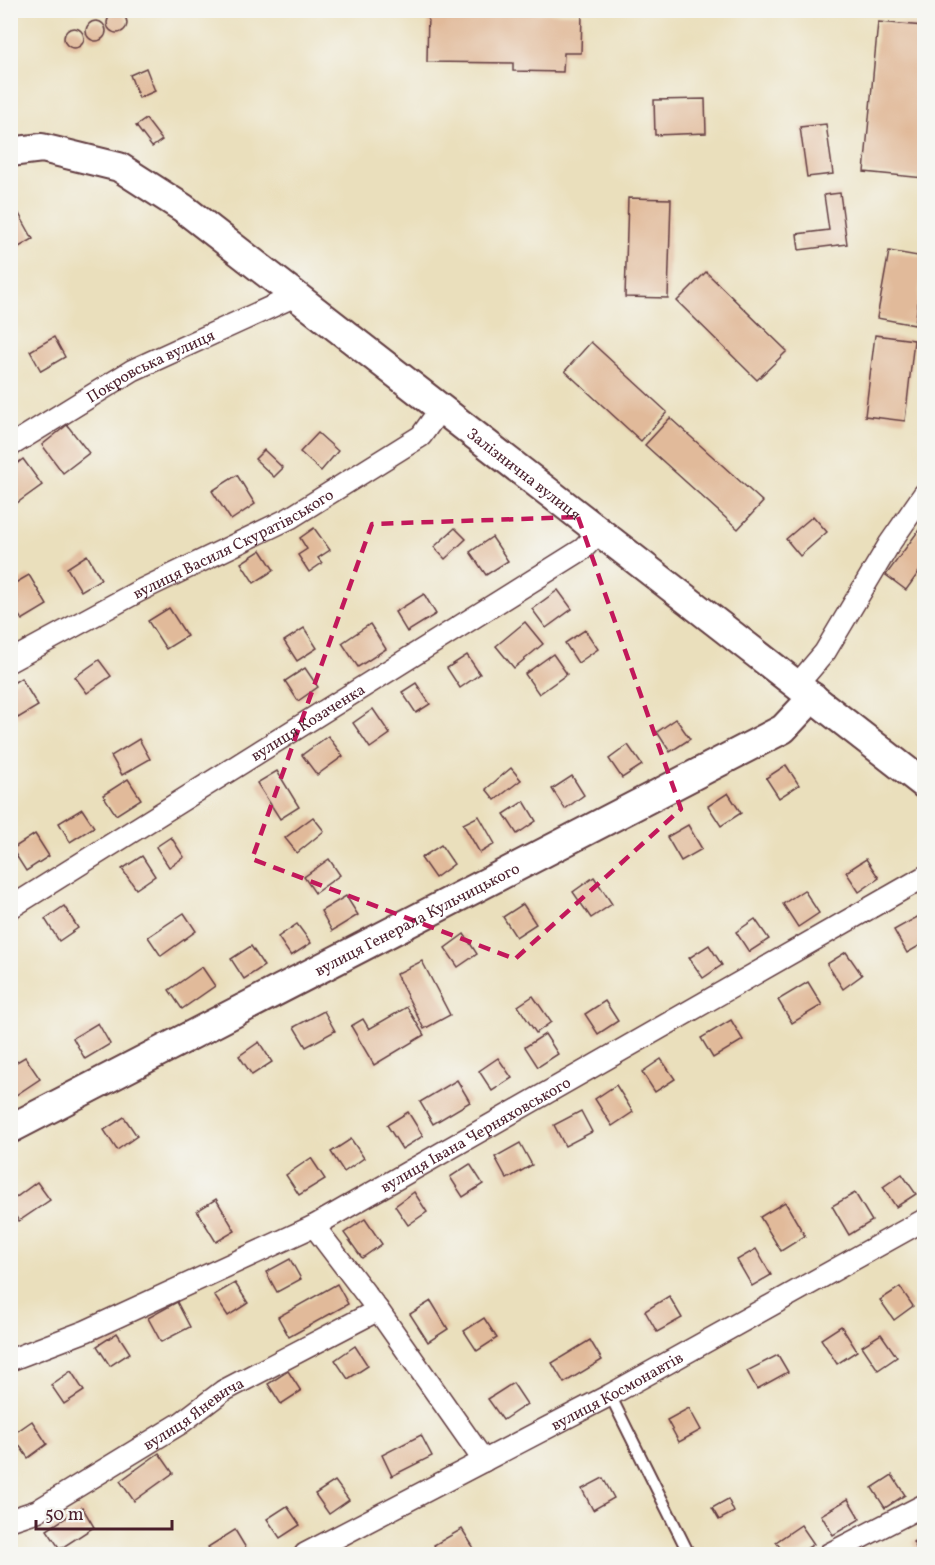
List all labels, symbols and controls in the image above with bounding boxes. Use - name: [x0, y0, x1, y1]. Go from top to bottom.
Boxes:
- street label: Покровська вулиця: [83, 325, 219, 409]
- street label: Залізнична вулиця: [462, 424, 585, 526]
- street label: вулиця Василя Скуратівського: [129, 484, 338, 605]
- street label: вулиця Козаченка: [247, 679, 370, 767]
- street label: вулиця Генерала Кульчицького: [311, 858, 524, 982]
- street label: вулиця Івана Черняховського: [377, 1072, 575, 1199]
- street label: вулиця Космонавтів: [548, 1347, 688, 1437]
- street label: вулиця Яневича: [140, 1373, 248, 1457]
- scale bar: [36, 1493, 172, 1531]
- text: 50 m: [45, 1503, 84, 1528]

